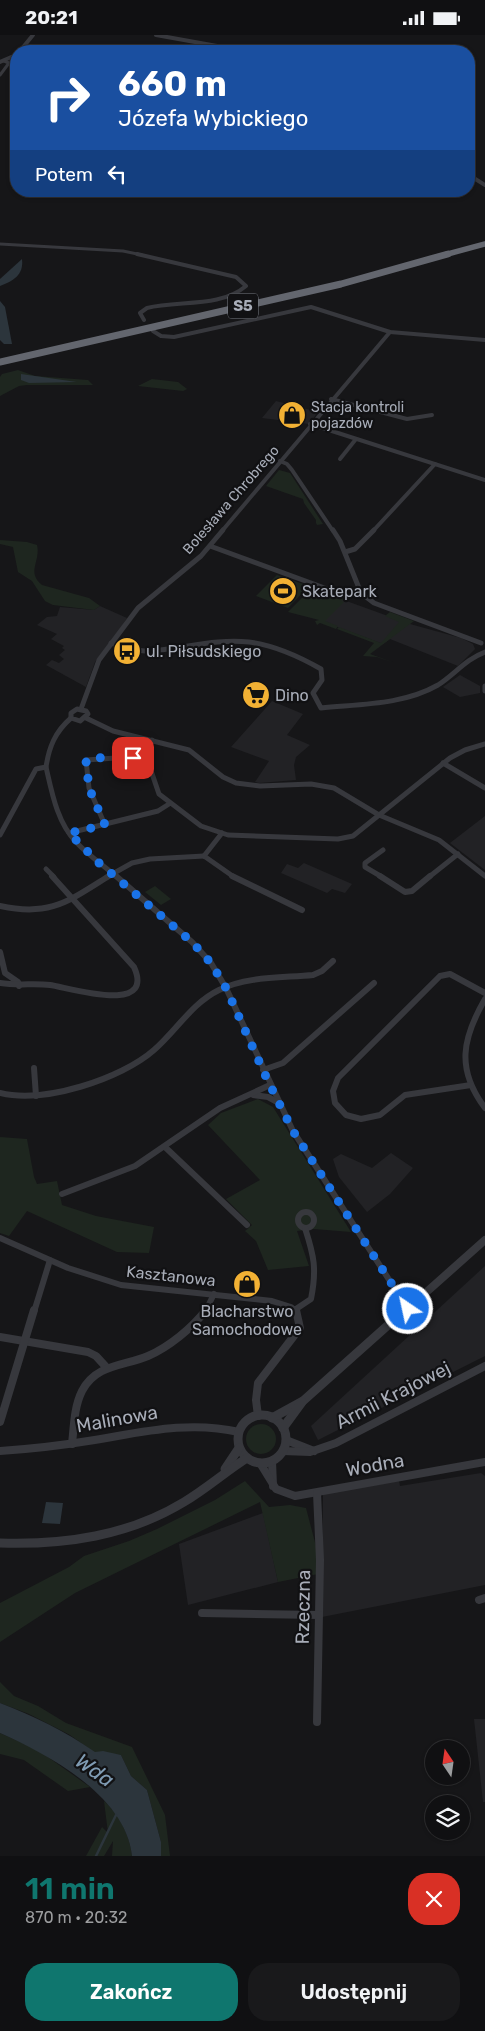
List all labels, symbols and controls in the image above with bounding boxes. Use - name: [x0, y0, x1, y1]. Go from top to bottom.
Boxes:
- text: 20:21: [25, 6, 78, 29]
- text: 660 m: [118, 63, 227, 105]
- icon: right: [35, 65, 100, 130]
- text: Józefa Wybickiego: [118, 105, 308, 132]
- icon: left: [103, 160, 131, 188]
- text: Potem: [35, 163, 93, 186]
- road number: S5: [228, 293, 258, 319]
- place label: Stacja kontroli pojazdów: [311, 399, 404, 432]
- shop icon: Stacja kontroli pojazdów: [277, 400, 307, 430]
- street label: Bolesława Chrobrego: [179, 442, 283, 558]
- sports icon: Skatepark: [268, 576, 298, 606]
- place label: Skatepark: [302, 582, 377, 601]
- bus stop icon: ul. Piłsudskiego: [112, 636, 142, 666]
- place label: ul. Piłsudskiego: [146, 642, 261, 661]
- supermarket icon: Dino: [241, 680, 271, 710]
- place label: Dino: [275, 686, 309, 705]
- pin: [112, 737, 154, 779]
- icon: arrive: [119, 744, 147, 772]
- street label: Kasztanowa: [125, 1262, 217, 1290]
- shop icon: Blacharstwo Samochodowe: [232, 1269, 262, 1299]
- position arrow: [381, 1282, 433, 1334]
- place label: Blacharstwo Samochodowe: [192, 1302, 302, 1339]
- street label: Armii Krajowej: [332, 1356, 454, 1434]
- street label: Malinowa: [74, 1401, 160, 1437]
- street label: Wodna: [344, 1449, 406, 1481]
- street label: Rzeczna: [291, 1569, 315, 1645]
- north arrow: [425, 1740, 470, 1785]
- map controls: [425, 1740, 470, 1840]
- water label: Wda: [71, 1748, 119, 1792]
- button: layers: [425, 1795, 470, 1840]
- text: 11 min: [25, 1871, 115, 1907]
- button: close: [408, 1873, 460, 1925]
- text: 870 m · 20:32: [25, 1908, 127, 1927]
- button: Zakończ: [25, 1963, 238, 2021]
- button: Udostępnij: [248, 1963, 460, 2021]

